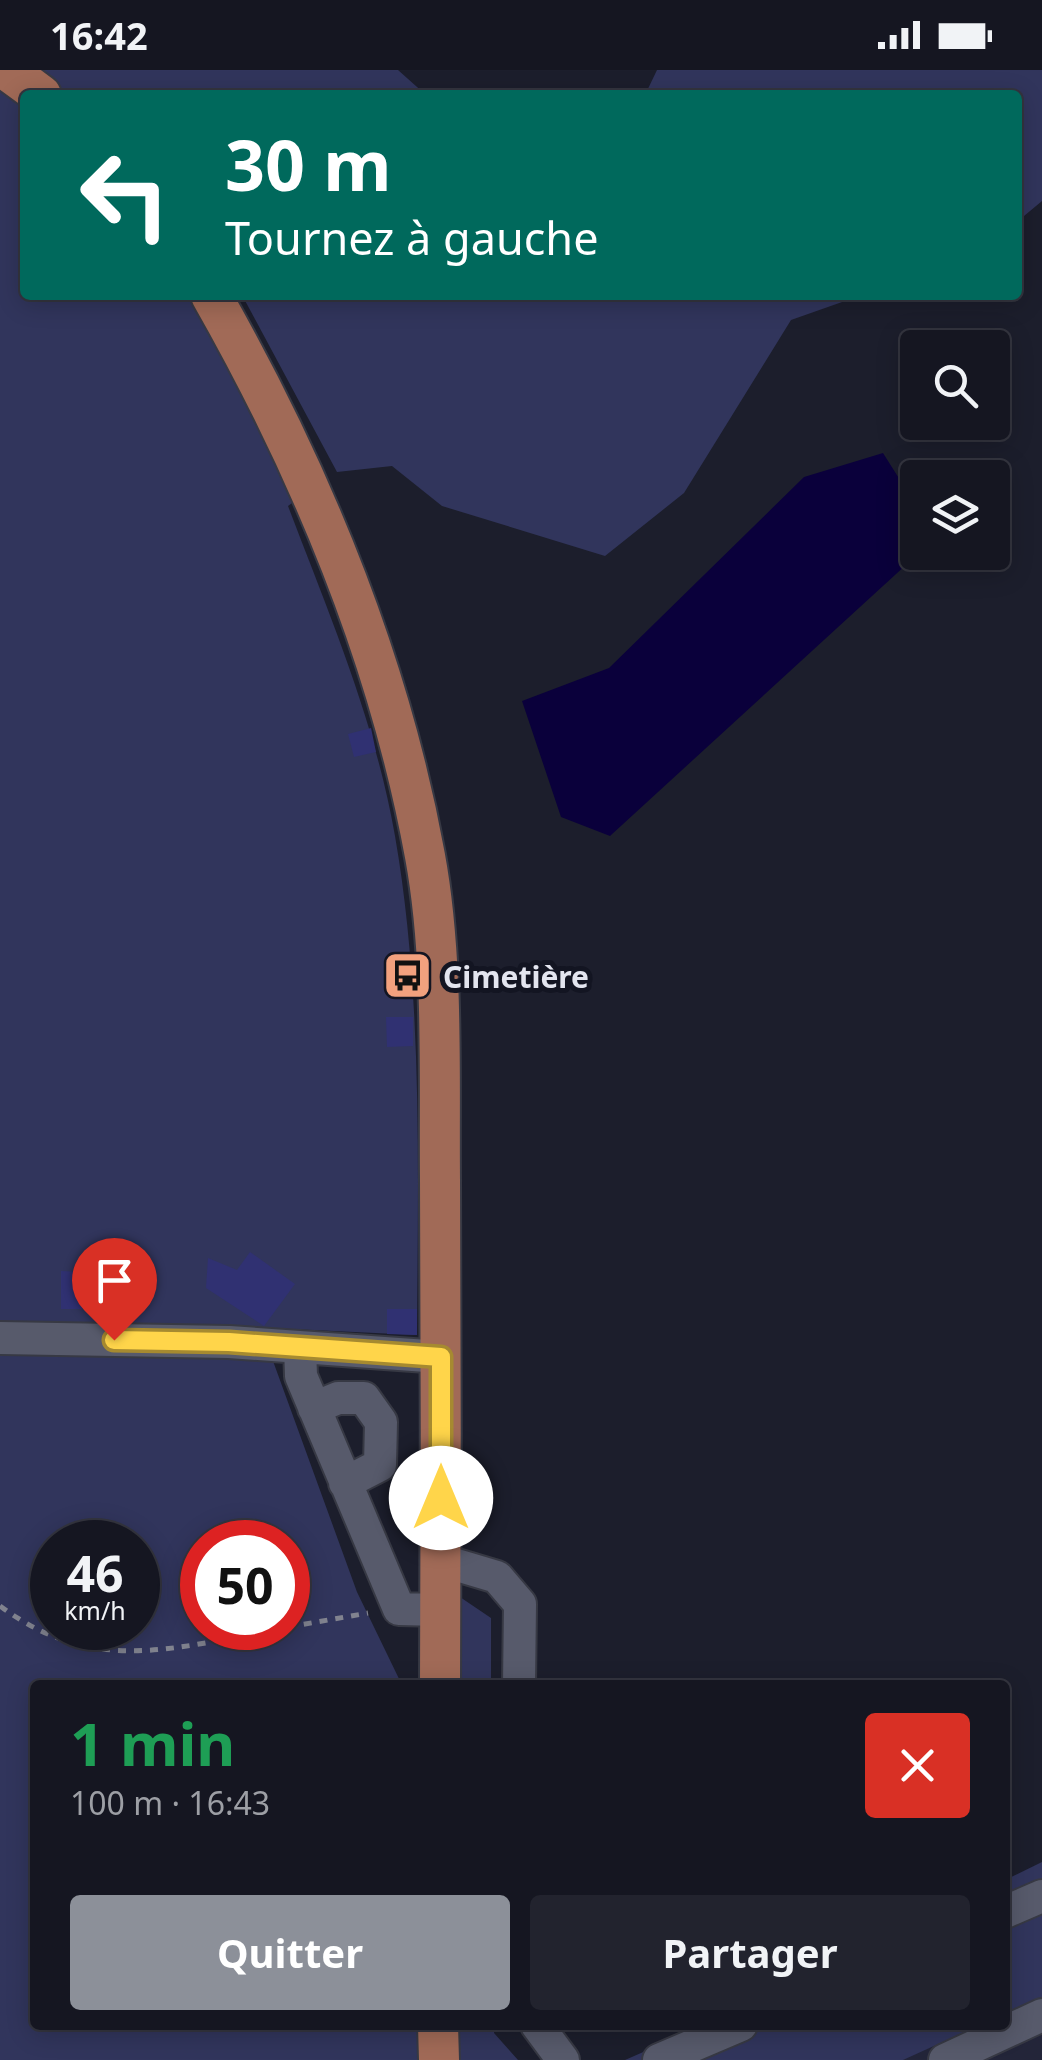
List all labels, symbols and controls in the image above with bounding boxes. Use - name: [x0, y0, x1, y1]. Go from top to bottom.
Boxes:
- text: 16:42: [50, 9, 148, 61]
- text: 30 m: [225, 116, 392, 212]
- icon: left: [60, 130, 190, 260]
- text: Tournez à gauche: [225, 207, 599, 268]
- map controls: [900, 330, 1010, 570]
- button: search: [900, 330, 1010, 440]
- button: layers: [900, 460, 1010, 570]
- bus stop icon: Cimetière: [382, 950, 434, 1002]
- place label: Cimetière: [443, 956, 589, 997]
- pin: [72, 1238, 157, 1341]
- icon: arrive: [87, 1253, 142, 1308]
- position arrow: [389, 1446, 493, 1550]
- speed limit sign: 50: [180, 1520, 310, 1650]
- text: 46: [66, 1539, 124, 1607]
- text: km/h: [64, 1593, 126, 1627]
- text: 1 min: [70, 1702, 235, 1784]
- button: close: [865, 1713, 970, 1818]
- text: 100 m · 16:43: [70, 1781, 270, 1824]
- button: Quitter: [70, 1895, 510, 2010]
- button: Partager: [530, 1895, 970, 2010]

